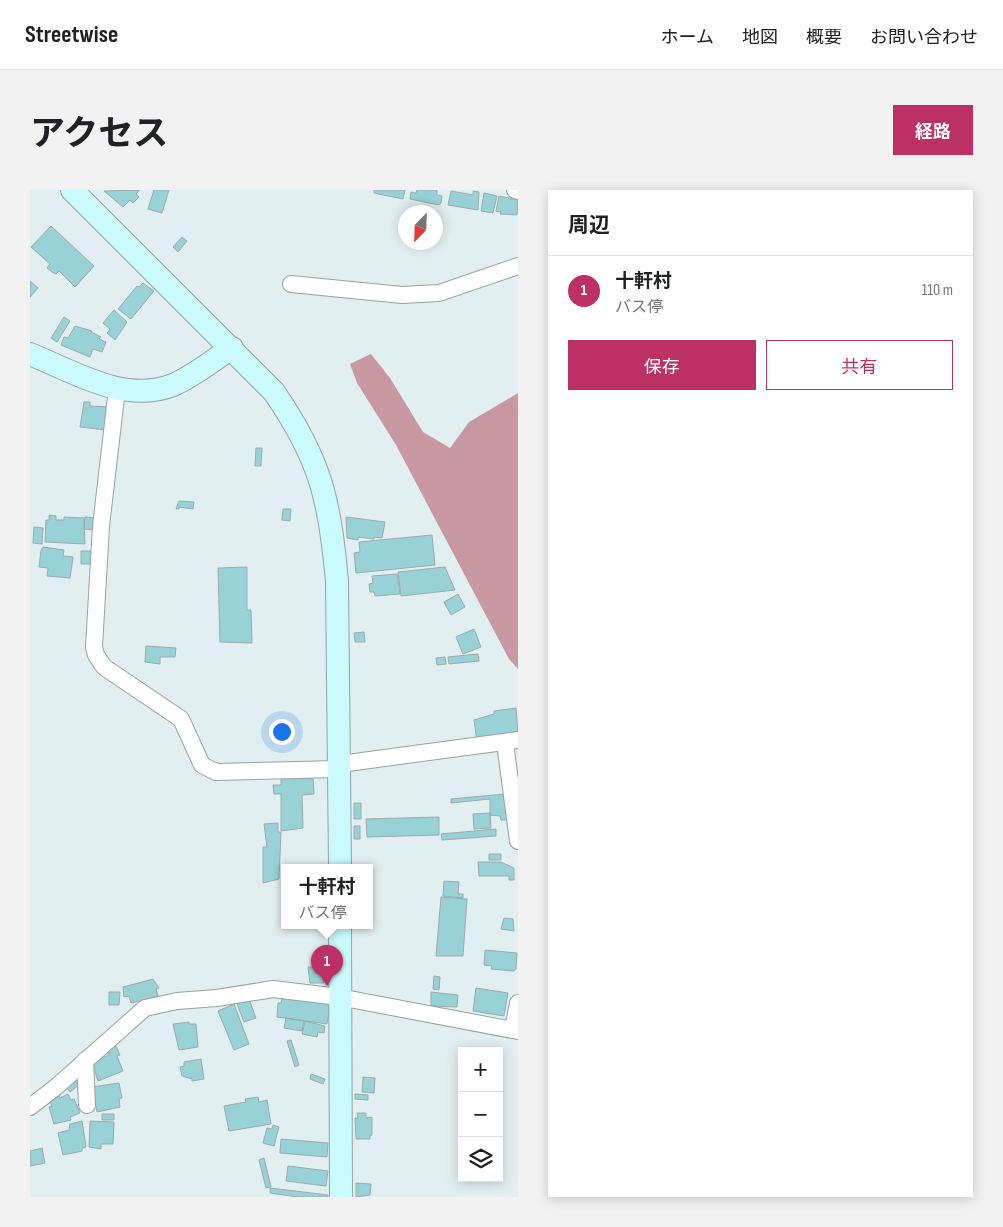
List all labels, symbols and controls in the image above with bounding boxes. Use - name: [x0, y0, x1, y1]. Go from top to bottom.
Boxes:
- text: Streetwise: [25, 20, 118, 49]
- text: ホーム: [661, 27, 714, 48]
- text: 地図: [742, 27, 778, 48]
- text: 概要: [806, 27, 842, 48]
- text: お問い合わせ: [870, 27, 978, 48]
- button: 経路: [893, 105, 973, 155]
- text: アクセス: [30, 113, 168, 156]
- north arrow: [398, 205, 443, 250]
- text: 周辺: [568, 213, 610, 238]
- text: 十軒村: [615, 270, 672, 293]
- text: 1: [581, 281, 587, 300]
- text: 110 m: [922, 281, 953, 300]
- text: バス停: [615, 298, 663, 317]
- button: 保存: [568, 340, 756, 390]
- button: 共有: [766, 340, 953, 390]
- your location: [269, 719, 295, 745]
- popup: [281, 864, 373, 929]
- text: 十軒村: [298, 876, 356, 899]
- text: バス停: [298, 904, 347, 923]
- pin: 1: [311, 945, 343, 986]
- map controls: [458, 1047, 503, 1182]
- button: +: [458, 1047, 503, 1092]
- button: −: [458, 1092, 503, 1137]
- button: layers: [458, 1137, 503, 1182]

